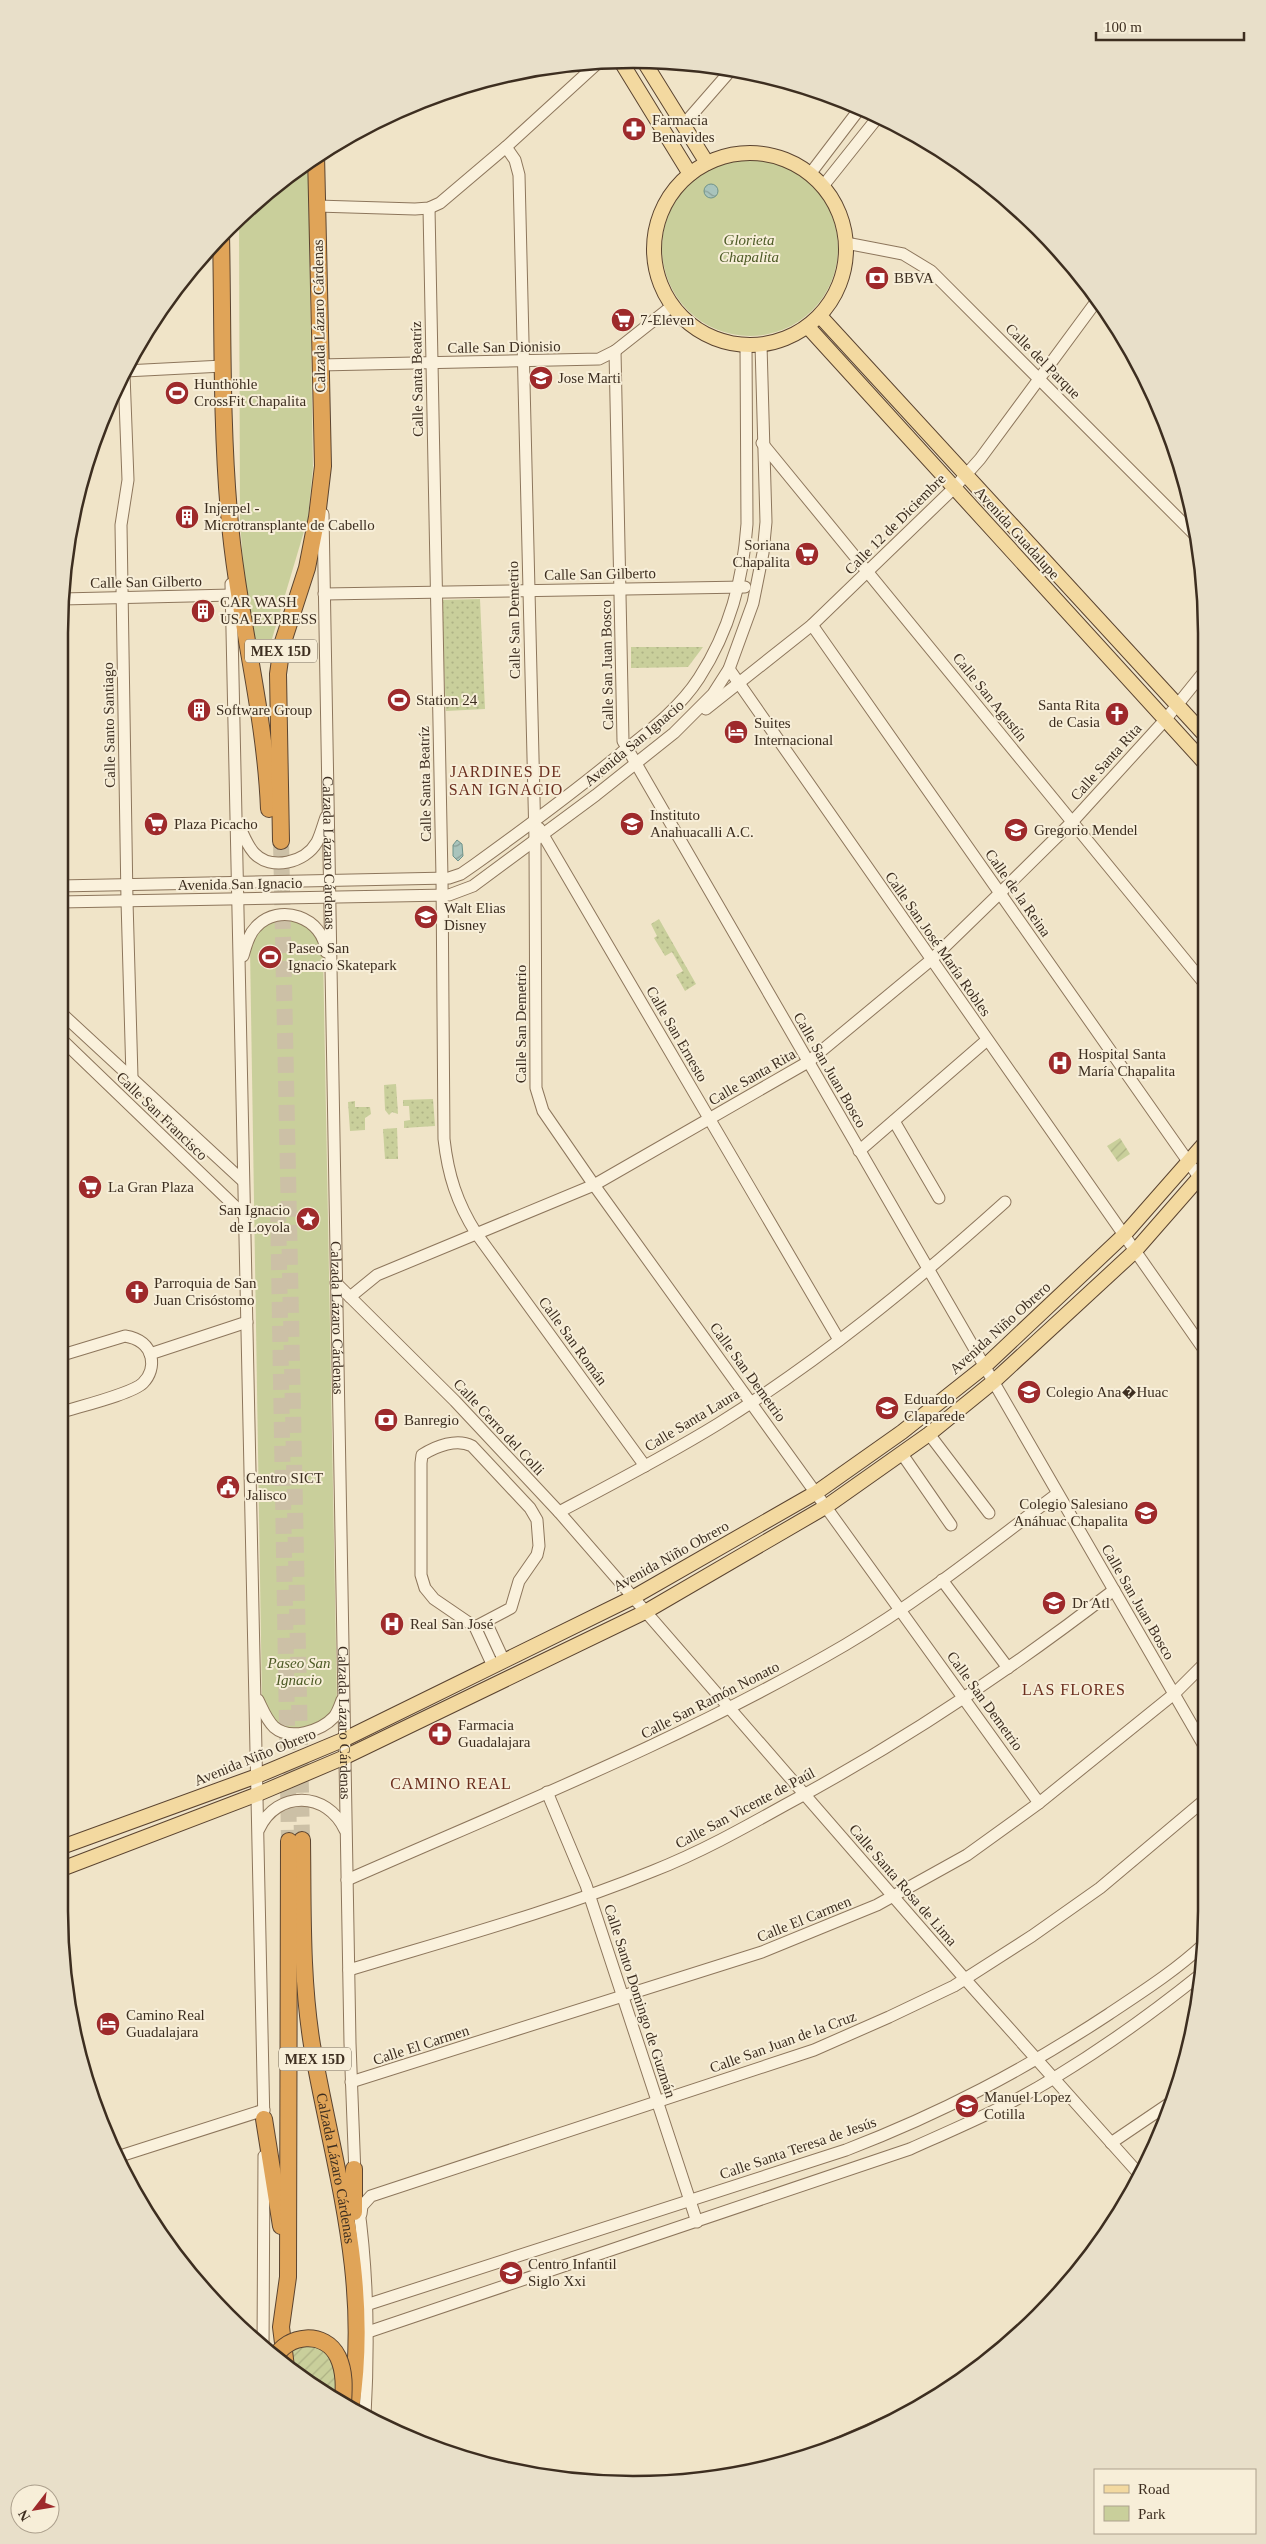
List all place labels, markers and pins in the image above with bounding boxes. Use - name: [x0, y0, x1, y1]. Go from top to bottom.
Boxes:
- place label: Farmacia Benavides: [652, 112, 715, 145]
- pharmacy icon: Farmacia Benavides: [621, 116, 647, 142]
- bank icon: BBVA: [864, 265, 890, 291]
- place label: BBVA: [894, 270, 934, 286]
- supermarket icon: 7-Eleven: [610, 307, 636, 333]
- place label: 7-Eleven: [640, 312, 695, 328]
- school or university icon: Jose Marti: [528, 365, 554, 391]
- place label: Jose Marti: [558, 370, 621, 386]
- place label: Hunthöhle CrossFit Chapalita: [194, 376, 306, 409]
- sports icon: Hunthöhle CrossFit Chapalita: [164, 380, 190, 406]
- place label: Injerpel - Microtransplante de Cabello: [204, 500, 375, 533]
- building icon: Injerpel - Microtransplante de Cabello: [174, 504, 200, 530]
- place label: Soriana Chapalita: [733, 537, 790, 570]
- supermarket icon: Soriana Chapalita: [794, 541, 820, 567]
- place label: CAR WASH USA EXPRESS: [220, 594, 317, 627]
- building icon: CAR WASH USA EXPRESS: [190, 598, 216, 624]
- sports icon: Station 24: [386, 687, 412, 713]
- place label: Station 24: [416, 692, 478, 708]
- building icon: Software Group: [186, 697, 212, 723]
- place label: Santa Rita de Casia: [1038, 697, 1100, 730]
- church icon: Santa Rita de Casia: [1104, 701, 1130, 727]
- place label: Software Group: [216, 702, 312, 718]
- place label: Suites Internacional: [754, 715, 833, 748]
- hotel icon: Suites Internacional: [723, 719, 749, 745]
- place label: Instituto Anahuacalli A.C.: [650, 807, 754, 840]
- supermarket icon: Plaza Picacho: [143, 811, 169, 837]
- school or university icon: Instituto Anahuacalli A.C.: [619, 811, 645, 837]
- place label: Plaza Picacho: [174, 816, 258, 832]
- school or university icon: Gregorio Mendel: [1003, 817, 1029, 843]
- place label: Gregorio Mendel: [1034, 822, 1138, 838]
- place label: Walt Elias Disney: [444, 900, 506, 933]
- school or university icon: Walt Elias Disney: [413, 904, 439, 930]
- place label: Paseo San Ignacio Skatepark: [288, 940, 397, 973]
- sports icon: Paseo San Ignacio Skatepark: [257, 944, 283, 970]
- place label: Hospital Santa María Chapalita: [1078, 1046, 1175, 1079]
- hospital icon: Hospital Santa María Chapalita: [1047, 1050, 1073, 1076]
- supermarket icon: La Gran Plaza: [77, 1174, 103, 1200]
- place label: La Gran Plaza: [108, 1179, 194, 1195]
- place label: San Ignacio de Loyola: [219, 1202, 290, 1235]
- place icon: San Ignacio de Loyola: [295, 1206, 321, 1232]
- place label: Parroquia de San Juan Crisóstomo: [154, 1275, 257, 1308]
- church icon: Parroquia de San Juan Crisóstomo: [124, 1279, 150, 1305]
- school or university icon: Colegio Ana�Huac: [1016, 1379, 1042, 1405]
- place label: Colegio Ana�Huac: [1046, 1384, 1168, 1400]
- place label: Eduardo Claparede: [904, 1391, 965, 1424]
- school or university icon: Eduardo Claparede: [874, 1395, 900, 1421]
- bank icon: Banregio: [373, 1407, 399, 1433]
- place label: Banregio: [404, 1412, 459, 1428]
- place label: Centro SICT Jalisco: [246, 1470, 323, 1503]
- public building icon: Centro SICT Jalisco: [215, 1474, 241, 1500]
- place label: Colegio Salesiano Anáhuac Chapalita: [1013, 1496, 1128, 1529]
- school or university icon: Colegio Salesiano Anáhuac Chapalita: [1133, 1500, 1159, 1526]
- school or university icon: Dr Atl: [1041, 1590, 1067, 1616]
- place label: Dr Atl: [1072, 1595, 1110, 1611]
- hospital icon: Real San José: [379, 1611, 405, 1637]
- place label: Real San José: [410, 1616, 494, 1632]
- place label: Farmacia Guadalajara: [458, 1717, 531, 1750]
- pharmacy icon: Farmacia Guadalajara: [427, 1721, 453, 1747]
- place label: Camino Real Guadalajara: [126, 2007, 205, 2040]
- hotel icon: Camino Real Guadalajara: [95, 2011, 121, 2037]
- place label: Manuel Lopez Cotilla: [984, 2089, 1071, 2122]
- school or university icon: Manuel Lopez Cotilla: [954, 2093, 980, 2119]
- place label: Centro Infantil Siglo Xxi: [528, 2256, 617, 2289]
- school or university icon: Centro Infantil Siglo Xxi: [498, 2260, 524, 2286]

